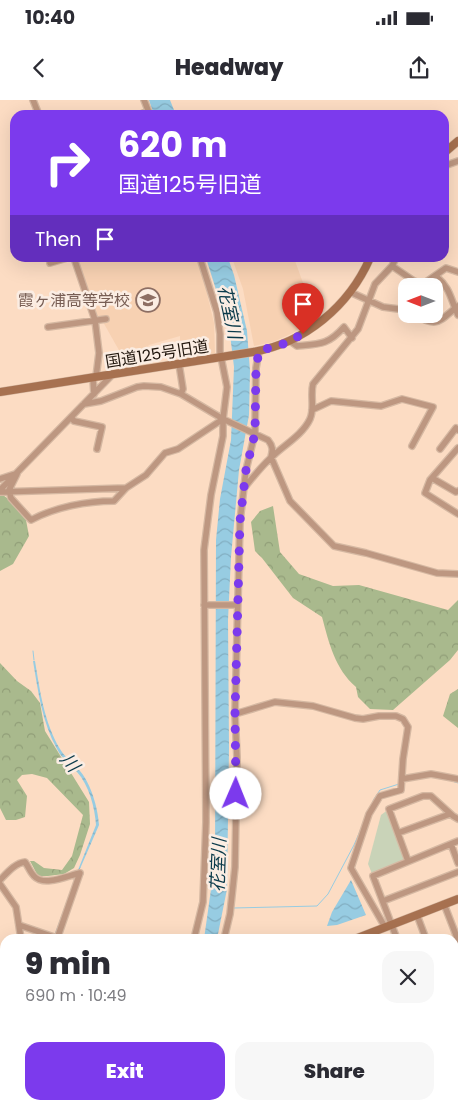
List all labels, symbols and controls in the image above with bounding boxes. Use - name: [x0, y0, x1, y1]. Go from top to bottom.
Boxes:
- text: 10:40: [25, 4, 75, 31]
- text: Headway: [175, 52, 283, 83]
- icon: back: [25, 54, 53, 82]
- icon: share: [405, 54, 433, 82]
- text: 620 m: [118, 120, 228, 169]
- icon: right: [35, 130, 100, 195]
- text: 国道125号旧道: [118, 169, 262, 200]
- icon: arrive: [91, 225, 119, 253]
- text: Then: [35, 226, 81, 253]
- north arrow: [398, 278, 442, 322]
- map controls: [398, 278, 443, 323]
- water label: 花室川: [212, 283, 248, 343]
- pin: [282, 283, 324, 334]
- school or university icon: 霞ヶ浦高等学校: [135, 287, 161, 313]
- place label: 霞ヶ浦高等学校: [18, 289, 130, 312]
- icon: arrive: [289, 290, 317, 318]
- street label: 国道125号旧道: [104, 334, 210, 374]
- water label: 川: [55, 747, 87, 779]
- position arrow: [209, 767, 261, 819]
- water label: 花室川: [205, 836, 232, 892]
- text: 9 min: [25, 942, 111, 985]
- button: close: [382, 951, 434, 1003]
- text: 690 m · 10:49: [25, 984, 127, 1007]
- button: Exit: [25, 1042, 225, 1100]
- button: Share: [235, 1042, 434, 1100]

